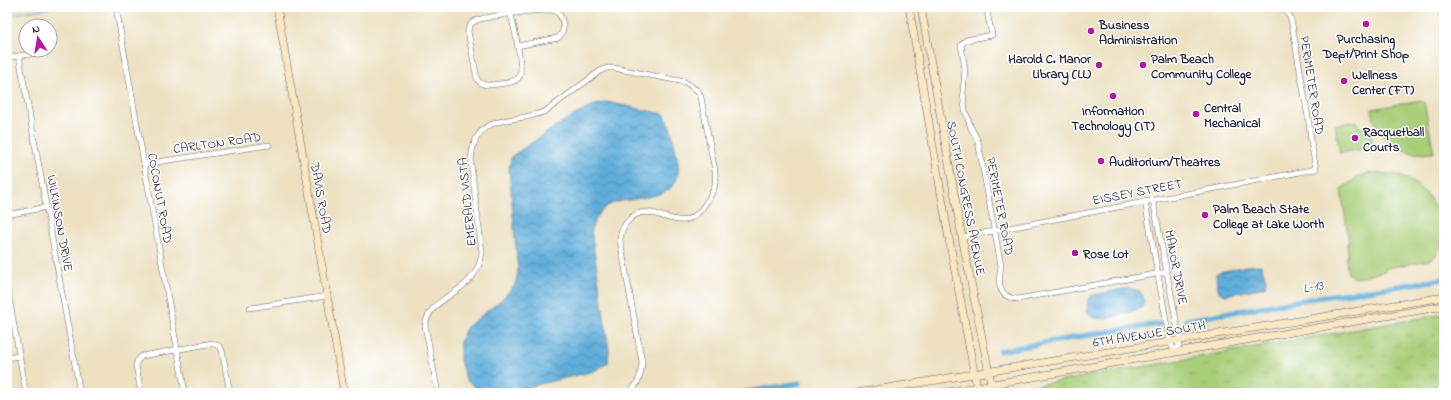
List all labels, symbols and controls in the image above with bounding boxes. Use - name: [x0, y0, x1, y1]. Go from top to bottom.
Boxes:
- place label: Business Administration: [1098, 16, 1178, 50]
- north arrow: [18, 18, 58, 58]
- marker: Purchasing Dept/Print Shop: [1361, 19, 1371, 29]
- text: N: [31, 21, 41, 38]
- marker: Business Administration: [1086, 26, 1096, 36]
- place label: Purchasing Dept/Print Shop: [1322, 30, 1409, 64]
- street label: PERIMETER ROAD: [1294, 34, 1329, 136]
- place label: Harold C. Manor Library (LL): [1008, 50, 1092, 86]
- place label: Palm Beach Community College: [1151, 50, 1253, 86]
- marker: Harold C. Manor Library (LL): [1094, 60, 1104, 70]
- marker: Palm Beach Community College: [1138, 60, 1148, 70]
- place label: Wellness Center (FT): [1352, 66, 1414, 100]
- marker: Wellness Center (FT): [1339, 76, 1349, 86]
- marker: Information Technology (IT): [1108, 91, 1118, 101]
- place label: Central Mechanical: [1204, 99, 1260, 133]
- place label: Information Technology (IT): [1071, 102, 1155, 138]
- marker: Central Mechanical: [1191, 109, 1201, 119]
- street label: SOUTH CONGRESS AVENUE: [941, 119, 990, 277]
- place label: Racquetball Courts: [1362, 123, 1424, 157]
- street label: CARLTON ROAD: [172, 128, 262, 159]
- marker: Racquetball Courts: [1350, 133, 1360, 143]
- street label: COCONUT ROAD: [142, 151, 177, 245]
- place label: Auditorium/Theatres: [1109, 153, 1221, 172]
- street label: PERIMETER ROAD: [981, 155, 1018, 257]
- street label: EMERALD VISTA: [453, 156, 482, 247]
- marker: Auditorium/Theatres: [1096, 156, 1106, 166]
- street label: DAVIS ROAD: [305, 160, 336, 235]
- street label: WILKINSON DRIVE: [42, 173, 77, 273]
- street label: EISSEY STREET: [1091, 174, 1184, 210]
- place label: Palm Beach State College at Lake Worth: [1213, 200, 1324, 236]
- marker: Palm Beach State College at Lake Worth: [1200, 210, 1210, 220]
- street label: MANOR DRIVE: [1159, 228, 1192, 306]
- place label: Rose Lot: [1082, 245, 1129, 264]
- marker: Rose Lot: [1070, 248, 1080, 258]
- water label: L-13: [1301, 275, 1326, 300]
- street label: 6TH AVENUE SOUTH: [1091, 316, 1207, 353]

